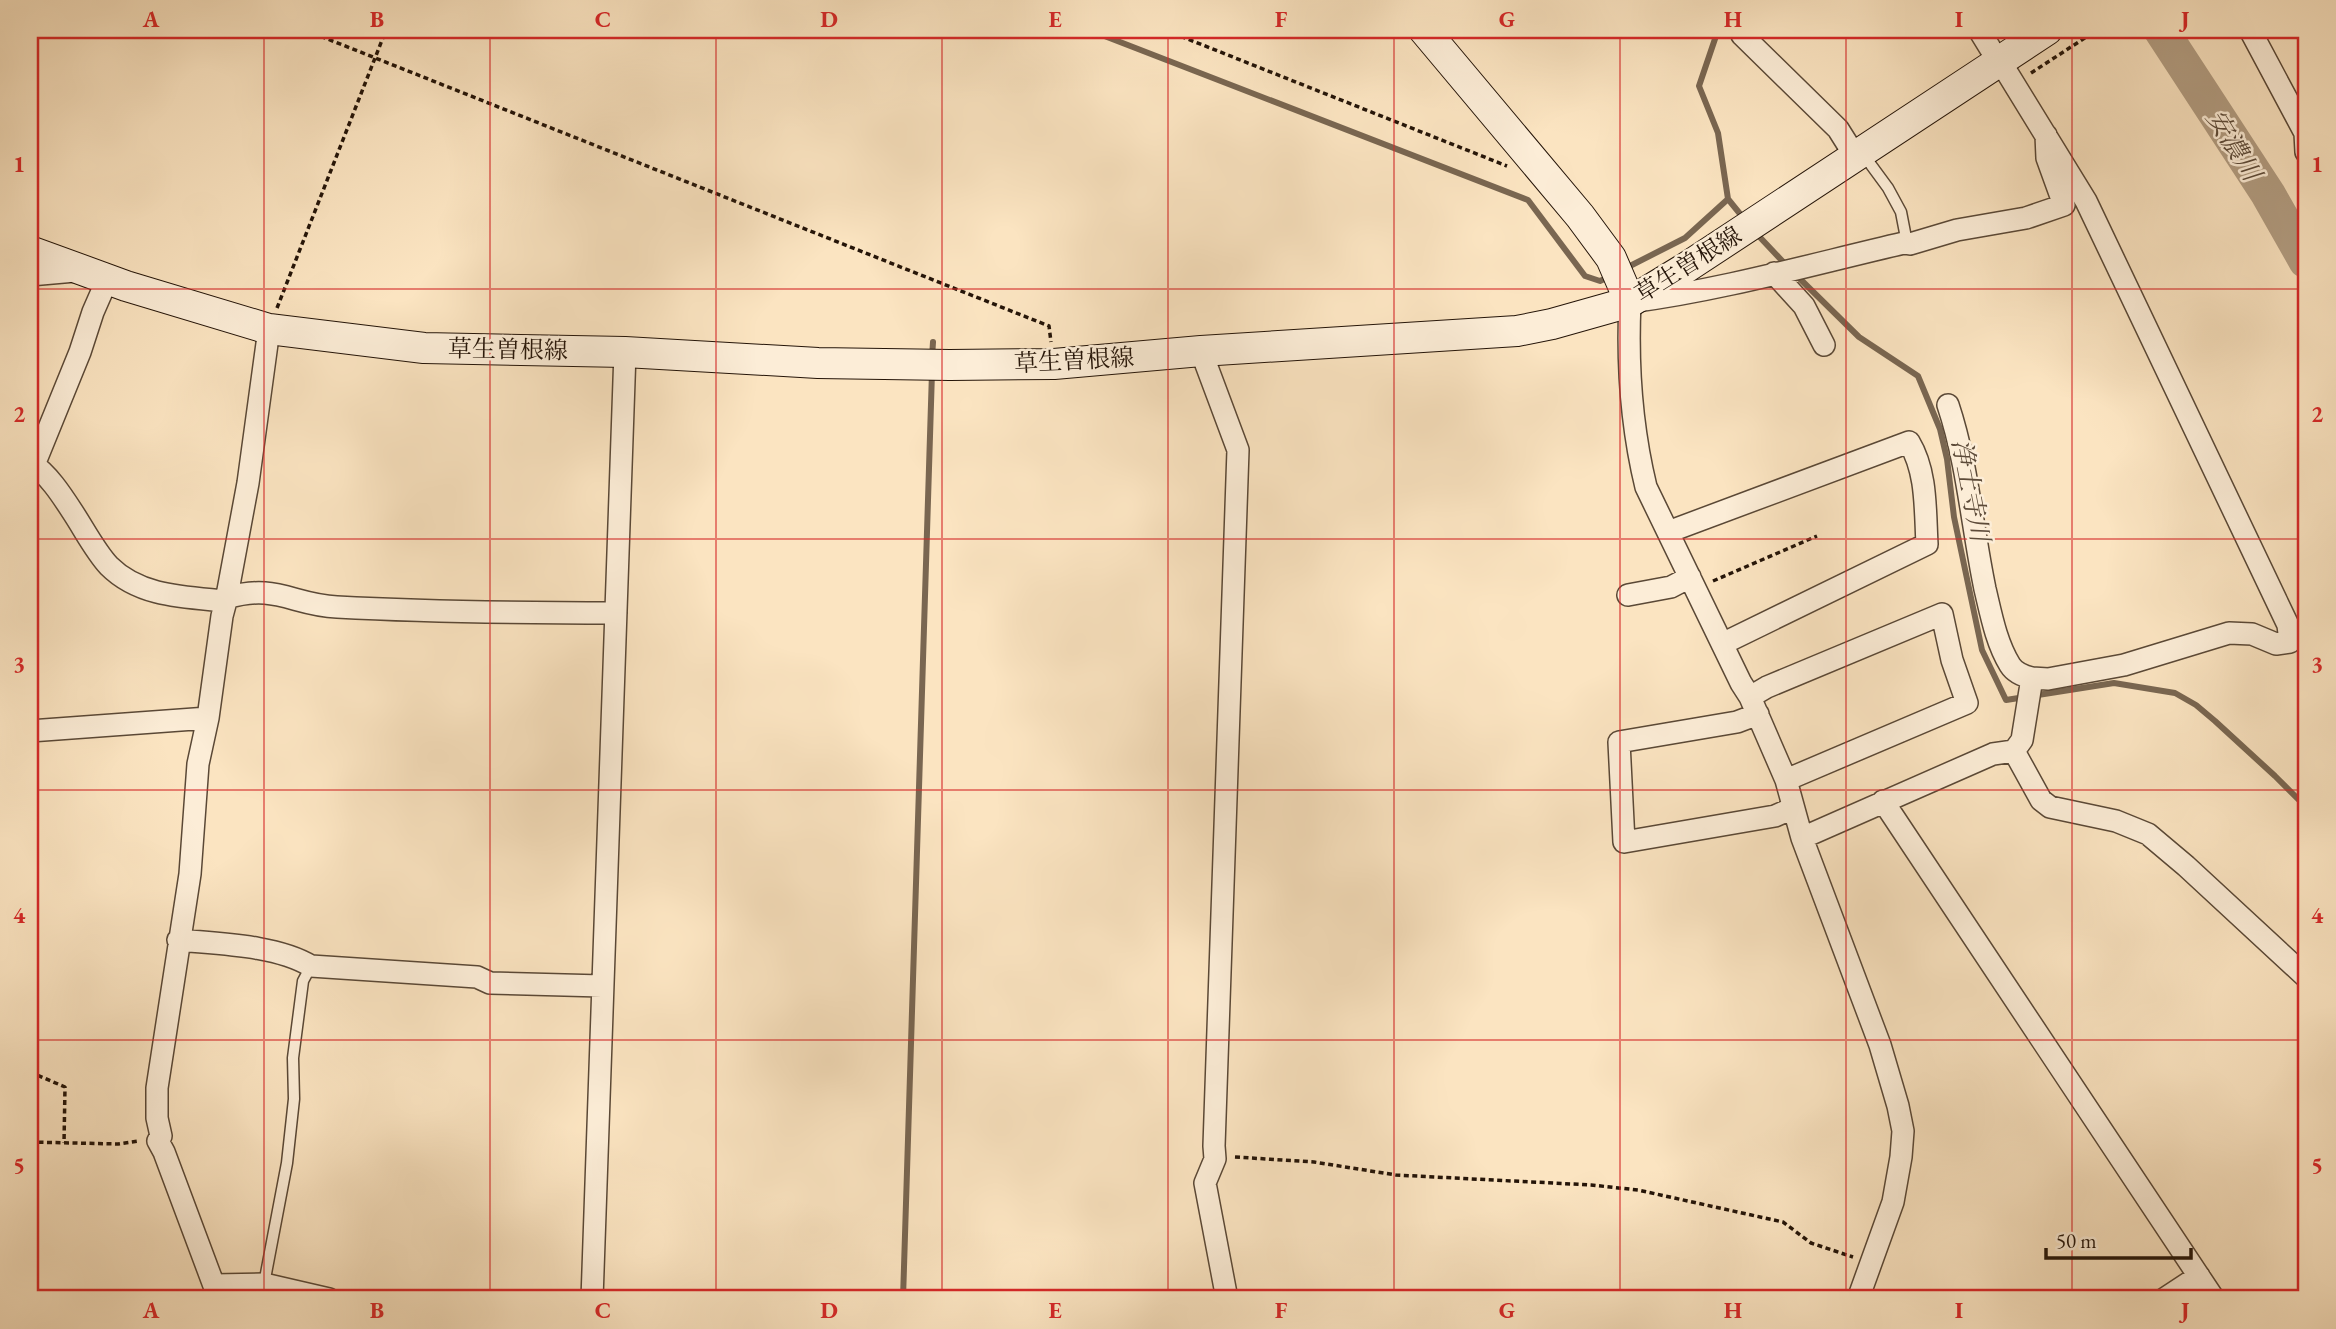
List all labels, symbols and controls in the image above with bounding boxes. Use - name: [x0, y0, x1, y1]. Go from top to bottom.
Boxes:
- text: A: [142, 4, 160, 34]
- text: B: [370, 4, 384, 34]
- text: C: [595, 4, 611, 34]
- text: D: [820, 4, 838, 34]
- text: E: [1048, 4, 1062, 34]
- text: F: [1275, 4, 1288, 34]
- text: G: [1499, 4, 1515, 34]
- text: H: [1724, 4, 1742, 34]
- text: I: [1955, 4, 1963, 34]
- text: J: [2179, 4, 2190, 34]
- water label: 安濃川: [2199, 103, 2271, 190]
- text: 1: [13, 149, 25, 179]
- text: 1: [2311, 149, 2323, 179]
- street label: 草生曽根線: [1629, 219, 1747, 309]
- street label: 草生曽根線: [448, 332, 568, 366]
- street label: 草生曽根線: [1013, 341, 1135, 379]
- text: 2: [13, 399, 25, 429]
- text: 2: [2311, 399, 2323, 429]
- water label: 浄土寺川: [1944, 436, 1998, 547]
- text: 3: [13, 649, 25, 679]
- text: 3: [2311, 649, 2323, 679]
- text: 4: [13, 900, 26, 930]
- text: 4: [2311, 900, 2324, 930]
- text: 5: [13, 1150, 25, 1180]
- text: 5: [2311, 1150, 2323, 1180]
- scale bar: [2046, 1217, 2191, 1261]
- text: 50 m: [2056, 1227, 2097, 1254]
- text: A: [142, 1295, 160, 1325]
- text: B: [370, 1295, 384, 1325]
- text: C: [595, 1295, 611, 1325]
- text: D: [820, 1295, 838, 1325]
- text: E: [1048, 1295, 1062, 1325]
- text: F: [1275, 1295, 1288, 1325]
- text: G: [1499, 1295, 1515, 1325]
- text: H: [1724, 1295, 1742, 1325]
- text: I: [1955, 1295, 1963, 1325]
- text: J: [2179, 1295, 2190, 1325]

